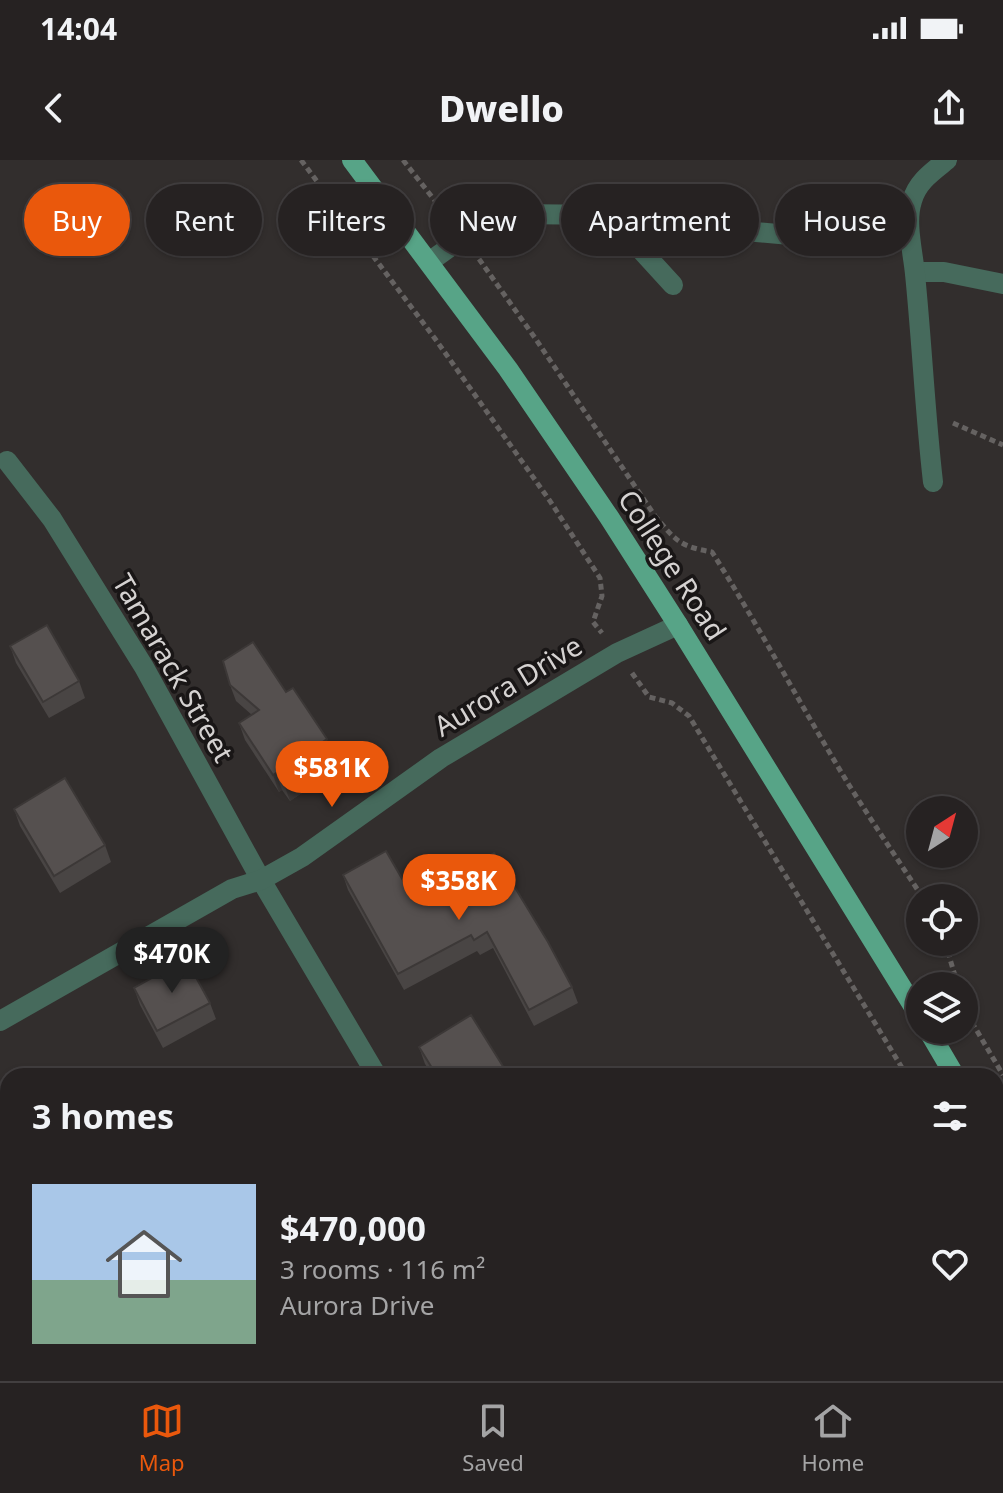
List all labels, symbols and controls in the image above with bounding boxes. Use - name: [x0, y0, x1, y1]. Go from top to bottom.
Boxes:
- text: 14:04: [40, 8, 117, 49]
- text: Dwello: [439, 84, 564, 133]
- icon: back: [32, 86, 76, 130]
- icon: share: [927, 86, 971, 130]
- chip: Buy: [24, 184, 130, 256]
- chip: Rent: [146, 184, 262, 256]
- chip: Filters: [278, 184, 414, 256]
- chip: New: [430, 184, 545, 256]
- chip: Apartment: [561, 184, 759, 256]
- chip: House: [775, 184, 915, 256]
- street label: College Road: [610, 482, 736, 647]
- street label: Tamarack Street: [105, 566, 243, 769]
- street label: Aurora Drive: [426, 626, 589, 744]
- pin: $581K: [276, 741, 388, 809]
- text: $581K: [294, 749, 370, 785]
- north arrow: [906, 796, 978, 868]
- map controls: [906, 796, 978, 1044]
- pin: $358K: [403, 854, 515, 922]
- text: $358K: [421, 862, 497, 898]
- button: locate: [906, 884, 978, 956]
- pin: $470K: [116, 927, 228, 995]
- text: $470K: [134, 935, 210, 971]
- button: layers: [906, 972, 978, 1044]
- text: 3 homes: [32, 1093, 174, 1139]
- icon: filters: [928, 1094, 972, 1138]
- text: $470,000: [280, 1205, 426, 1251]
- icon: home: [96, 1216, 192, 1312]
- icon: heart: [928, 1242, 972, 1286]
- text: 3 rooms · 116 m²: [280, 1251, 485, 1287]
- text: Aurora Drive: [280, 1287, 435, 1323]
- tab: Map: [139, 1399, 185, 1477]
- tab: Saved: [462, 1399, 524, 1477]
- tab: Home: [802, 1399, 864, 1477]

